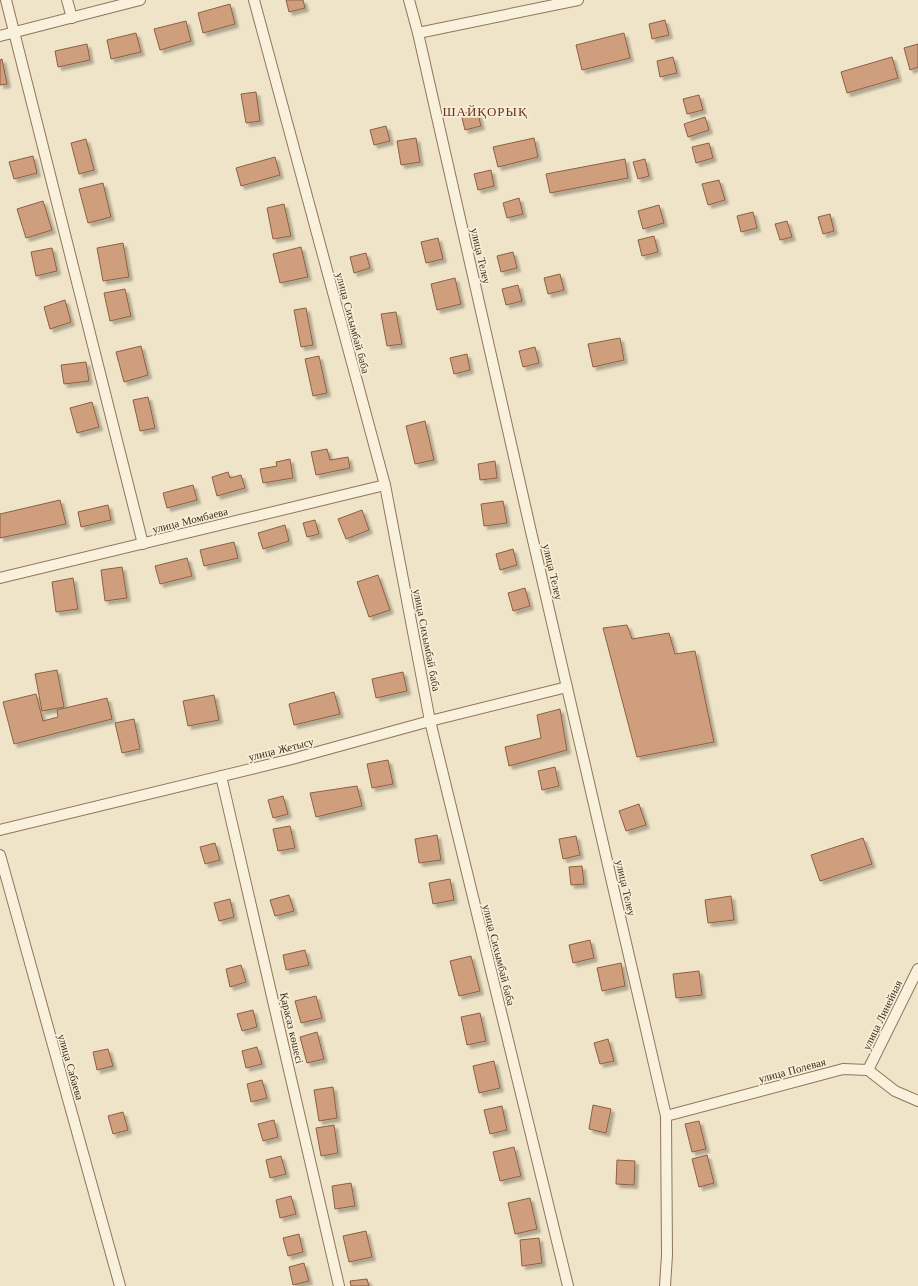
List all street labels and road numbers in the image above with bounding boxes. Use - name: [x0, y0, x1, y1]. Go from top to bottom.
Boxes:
- street label: улица Телеу: [468, 227, 494, 286]
- street label: улица Сихымбай баба: [333, 271, 373, 375]
- street label: улица Момбаева: [151, 504, 229, 536]
- street label: улица Телеу: [540, 543, 566, 602]
- street label: улица Сихымбай баба: [410, 588, 444, 692]
- street label: улица Жетысу: [247, 734, 316, 764]
- street label: улица Телеу: [613, 859, 639, 918]
- street label: улица Сихымбай баба: [480, 903, 518, 1007]
- street label: улица Линейная: [859, 978, 905, 1052]
- street label: Қарасаз көшесі: [277, 991, 307, 1065]
- street label: улица Сабаева: [55, 1032, 87, 1102]
- street label: улица Полевая: [757, 1054, 827, 1086]

